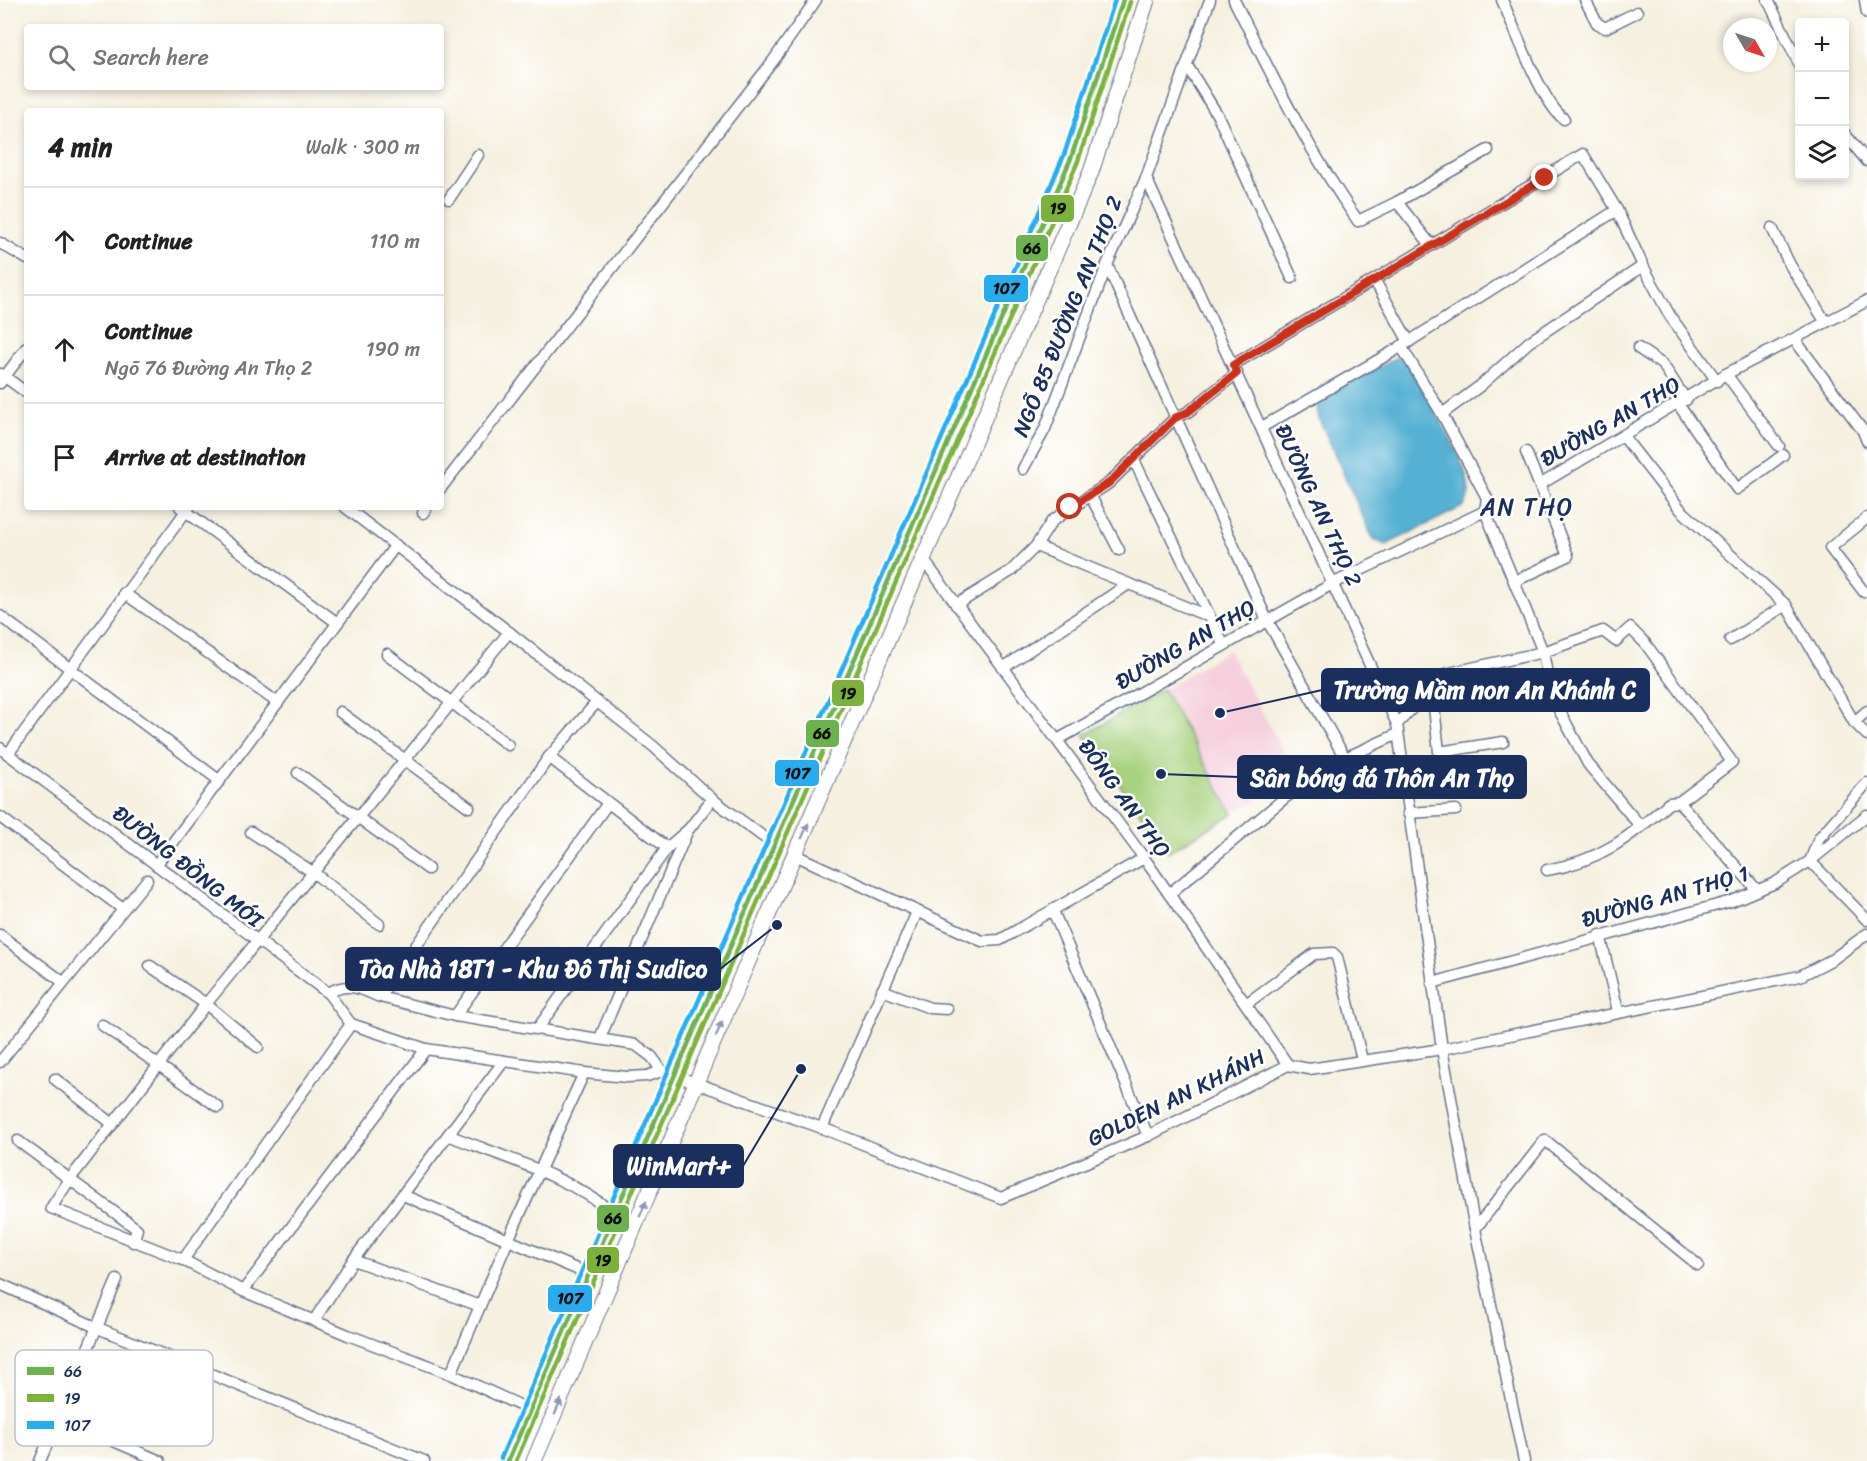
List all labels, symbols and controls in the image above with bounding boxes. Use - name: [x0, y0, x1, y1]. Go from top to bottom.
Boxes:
- north arrow: [1723, 18, 1777, 72]
- map controls: [1795, 18, 1849, 180]
- button: +: [1795, 18, 1849, 72]
- search box: [24, 24, 444, 90]
- text: Search here: [93, 38, 209, 77]
- icon: search: [45, 41, 78, 74]
- button: −: [1795, 72, 1849, 126]
- text: 4 min: [48, 124, 112, 170]
- button: layers: [1795, 126, 1849, 180]
- text: Walk · 300 m: [306, 130, 420, 165]
- route end: [1531, 164, 1557, 190]
- street label: NGÕ 85 ĐƯỜNG AN THỌ 2: [1001, 189, 1134, 443]
- line badge: 19: [1040, 194, 1075, 223]
- text: 19: [1050, 194, 1067, 223]
- text: Continue: [105, 222, 193, 261]
- text: 110 m: [370, 224, 420, 259]
- icon: ahead: [48, 225, 81, 258]
- line badge: 66: [1015, 234, 1049, 262]
- text: 66: [1022, 234, 1041, 263]
- line badge: 107: [983, 274, 1029, 303]
- text: 107: [993, 274, 1021, 303]
- text: Continue: [105, 312, 193, 351]
- text: 190 m: [366, 332, 420, 367]
- icon: ahead: [48, 333, 81, 366]
- text: Ngõ 76 Đường An Thọ 2: [105, 351, 312, 386]
- street label: ĐƯỜNG AN THỌ: [1532, 365, 1688, 478]
- street label: ĐƯỜNG AN THỌ 2: [1264, 417, 1373, 593]
- text: Arrive at destination: [105, 438, 306, 477]
- icon: arrive: [48, 441, 81, 474]
- district label: AN THỌ: [1479, 486, 1574, 528]
- route start: [1056, 493, 1082, 519]
- street label: ĐƯỜNG AN THỌ: [1107, 588, 1263, 701]
- callout: Trường Mầm non An Khánh C: [1322, 669, 1649, 711]
- text: Trường Mầm non An Khánh C: [1333, 669, 1637, 711]
- line badge: 19: [831, 679, 865, 707]
- text: 19: [840, 679, 857, 708]
- line badge: 66: [805, 719, 840, 748]
- text: 66: [812, 719, 831, 748]
- street label: ĐÔNG AN THỌ: [1068, 730, 1181, 866]
- callout: Sân bóng đá Thôn An Thọ: [1238, 756, 1526, 798]
- text: Sân bóng đá Thôn An Thọ: [1249, 757, 1515, 799]
- line badge: 107: [774, 759, 820, 787]
- text: 107: [784, 759, 812, 788]
- street label: ĐƯỜNG ĐỒNG MỚI: [104, 795, 273, 939]
- one-way arrow: [800, 822, 810, 840]
- street label: ĐƯỜNG AN THỌ 1: [1577, 854, 1753, 939]
- callout: Tòa Nhà 18T1 - Khu Đô Thị Sudico: [346, 948, 720, 990]
- text: Tòa Nhà 18T1 - Khu Đô Thị Sudico: [359, 948, 708, 990]
- one-way arrow: [714, 1020, 724, 1038]
- street label: GOLDEN AN KHÁNH: [1080, 1037, 1272, 1158]
- callout: WinMart+: [614, 1145, 743, 1187]
- text: WinMart+: [627, 1145, 732, 1187]
- one-way arrow: [639, 1200, 648, 1218]
- line badge: 66: [596, 1204, 630, 1233]
- text: 66: [603, 1204, 622, 1233]
- line badge: 19: [586, 1246, 620, 1274]
- text: 19: [595, 1246, 612, 1275]
- line badge: 107: [547, 1284, 593, 1313]
- text: 107: [557, 1284, 585, 1313]
- legend: [15, 1350, 213, 1446]
- text: 66: [64, 1357, 82, 1386]
- text: 19: [64, 1384, 81, 1413]
- one-way arrow: [553, 1399, 562, 1416]
- text: 107: [64, 1411, 91, 1440]

